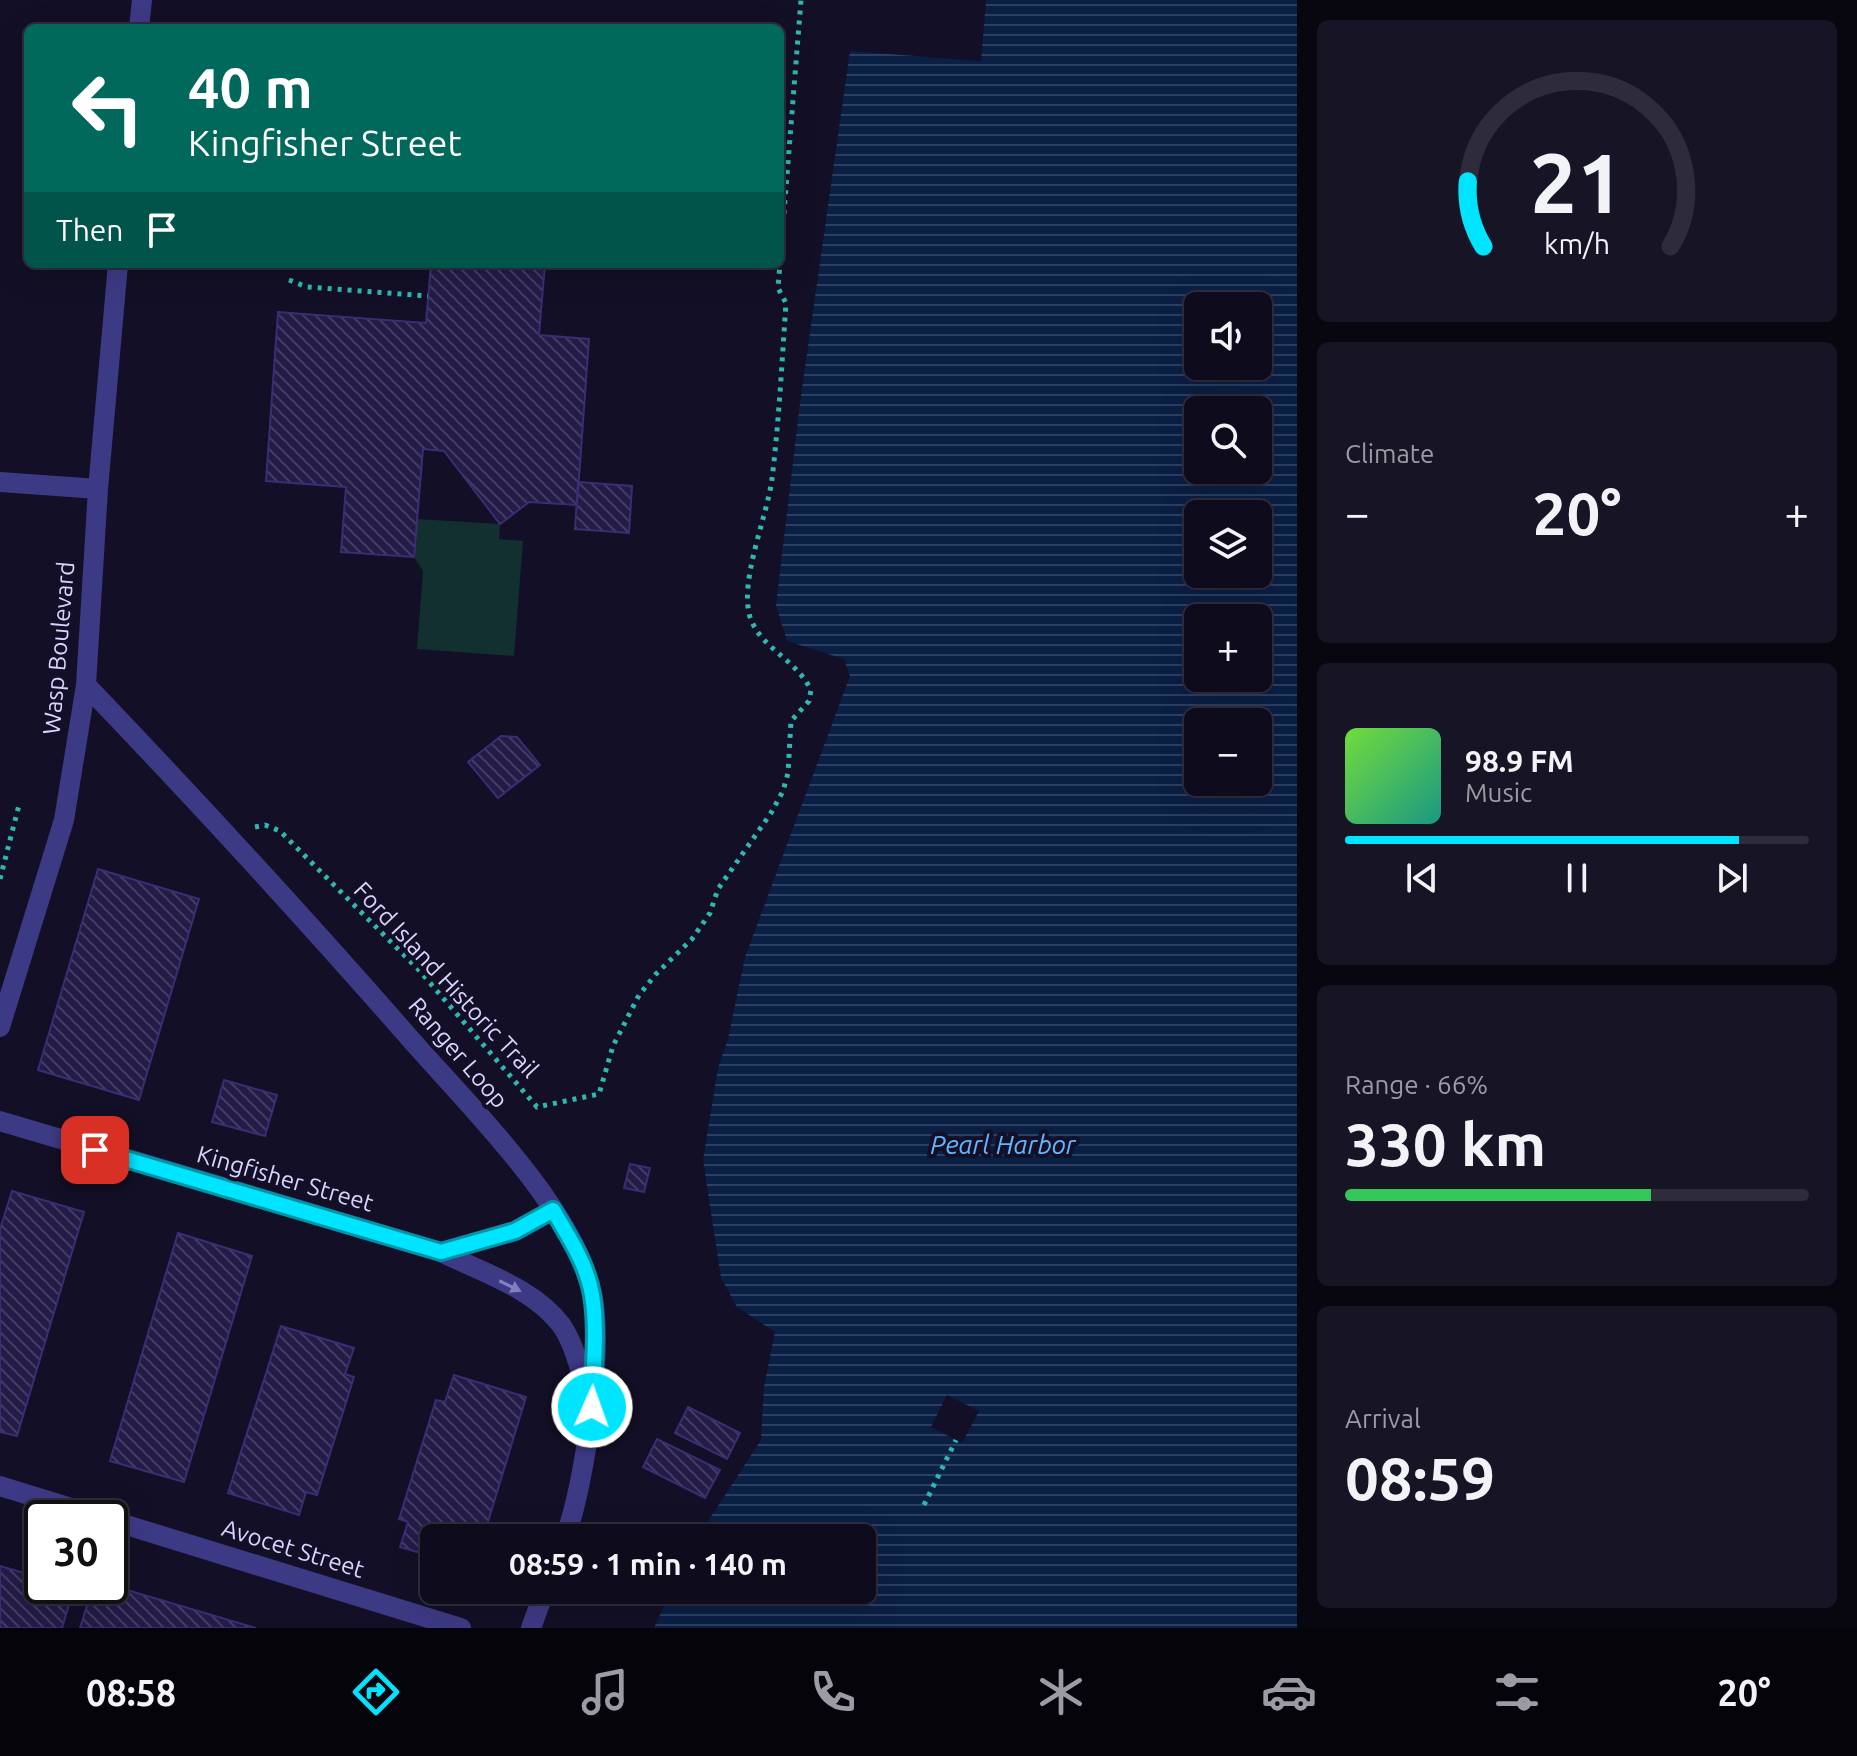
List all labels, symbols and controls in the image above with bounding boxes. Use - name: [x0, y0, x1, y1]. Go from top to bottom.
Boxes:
- icon: left: [56, 56, 160, 160]
- text: 40 m: [188, 56, 313, 119]
- text: Kingfisher Street: [188, 122, 462, 163]
- text: 21: [1530, 134, 1624, 228]
- icon: arrive: [140, 208, 184, 252]
- text: Then: [56, 213, 124, 247]
- text: km/h: [1544, 227, 1610, 259]
- map controls: [1184, 292, 1272, 796]
- button: sound: [1184, 292, 1272, 380]
- button: search: [1184, 396, 1272, 484]
- text: Climate: [1345, 439, 1434, 468]
- text: 20°: [1533, 479, 1621, 546]
- text: −: [1345, 488, 1370, 537]
- text: +: [1784, 488, 1809, 537]
- button: layers: [1184, 500, 1272, 588]
- street label: Wasp Boulevard: [37, 560, 80, 736]
- button: +: [1184, 604, 1272, 692]
- button: −: [1184, 708, 1272, 796]
- text: 98.9 FM: [1465, 744, 1574, 778]
- text: Music: [1465, 778, 1532, 807]
- icon: previous: [1400, 856, 1444, 900]
- icon: pause: [1555, 856, 1599, 900]
- icon: next: [1710, 856, 1754, 900]
- street label: Ford Island Historic Trail: [349, 876, 544, 1083]
- street label: Ranger Loop: [403, 992, 513, 1113]
- text: Range · 66%: [1345, 1070, 1488, 1099]
- text: 330 km: [1345, 1110, 1546, 1177]
- pin: [61, 1116, 129, 1184]
- icon: arrive: [73, 1128, 117, 1172]
- water label: Pearl Harbor: [930, 1130, 1077, 1159]
- street label: Kingfisher Street: [194, 1140, 377, 1217]
- one-way arrow: [499, 1280, 522, 1293]
- position arrow: [550, 1365, 634, 1449]
- text: Arrival: [1345, 1404, 1421, 1433]
- text: 08:59: [1345, 1444, 1495, 1511]
- speed limit sign: 30: [24, 1500, 128, 1604]
- street label: Avocet Street: [219, 1514, 368, 1583]
- text: 08:59 · 1 min · 140 m: [509, 1547, 787, 1581]
- icon: directions: [348, 1664, 404, 1720]
- icon: music: [577, 1664, 633, 1720]
- icon: phone: [805, 1664, 861, 1720]
- icon: climate: [1033, 1664, 1089, 1720]
- icon: car: [1261, 1664, 1317, 1720]
- icon: filters: [1489, 1664, 1545, 1720]
- text: 08:58: [86, 1672, 176, 1713]
- text: 20°: [1717, 1672, 1771, 1713]

